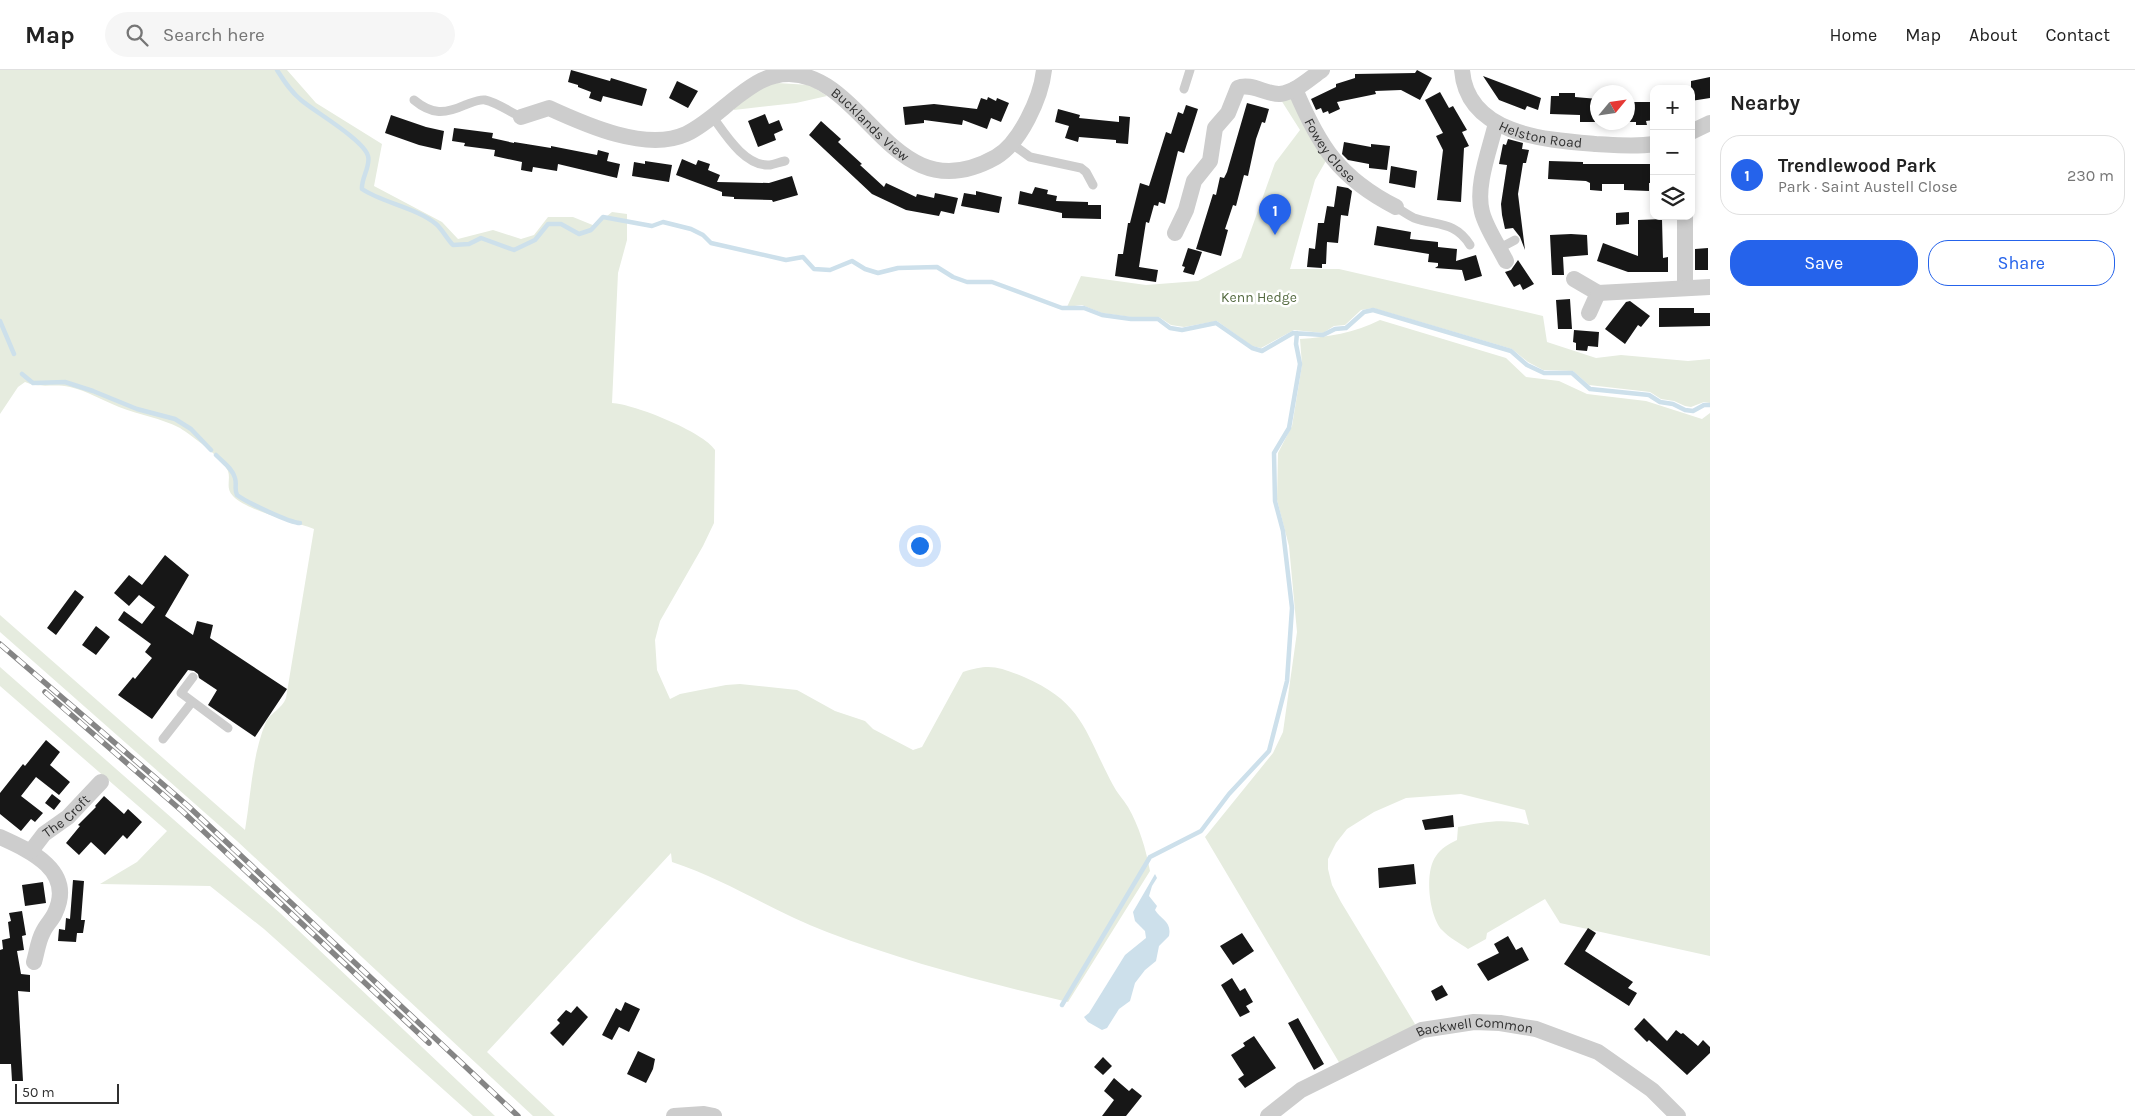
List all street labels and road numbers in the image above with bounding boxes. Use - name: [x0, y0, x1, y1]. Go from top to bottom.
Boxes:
- street label: Bucklands View: [828, 84, 912, 165]
- street label: Fowey Close: [1301, 115, 1359, 186]
- street label: Helston Road: [1496, 117, 1583, 152]
- street label: The Croft: [39, 791, 94, 841]
- street label: Backwell Common: [1413, 1014, 1534, 1041]

